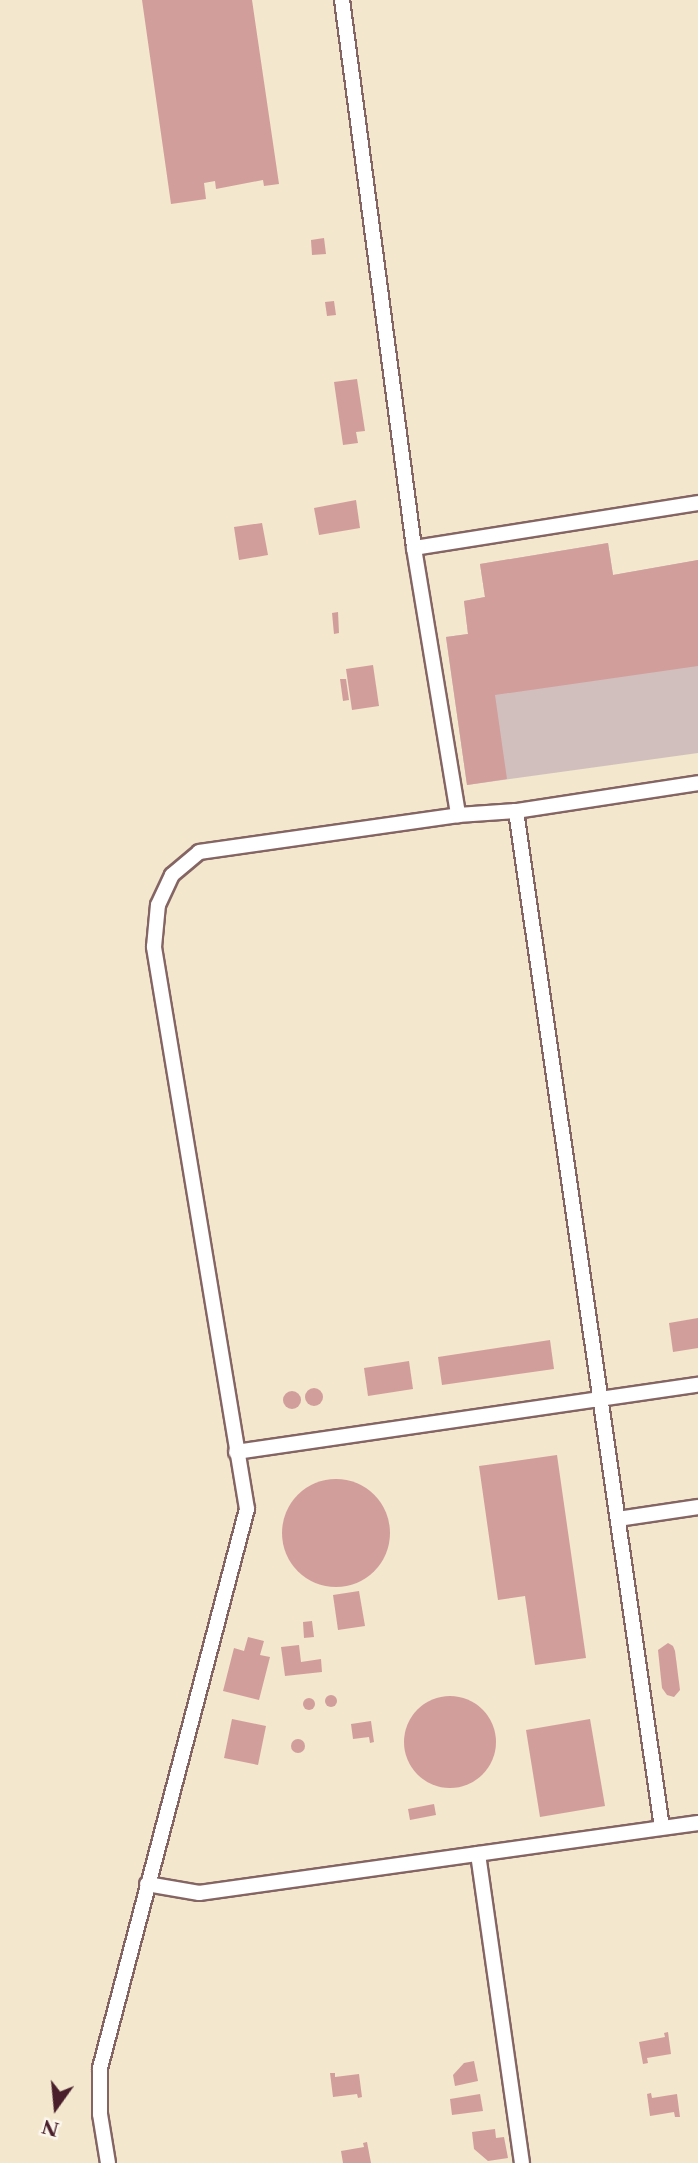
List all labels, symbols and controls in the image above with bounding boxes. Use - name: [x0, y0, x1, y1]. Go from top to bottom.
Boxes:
- north arrow: [21, 2072, 91, 2142]
- text: N: [39, 2115, 61, 2141]

